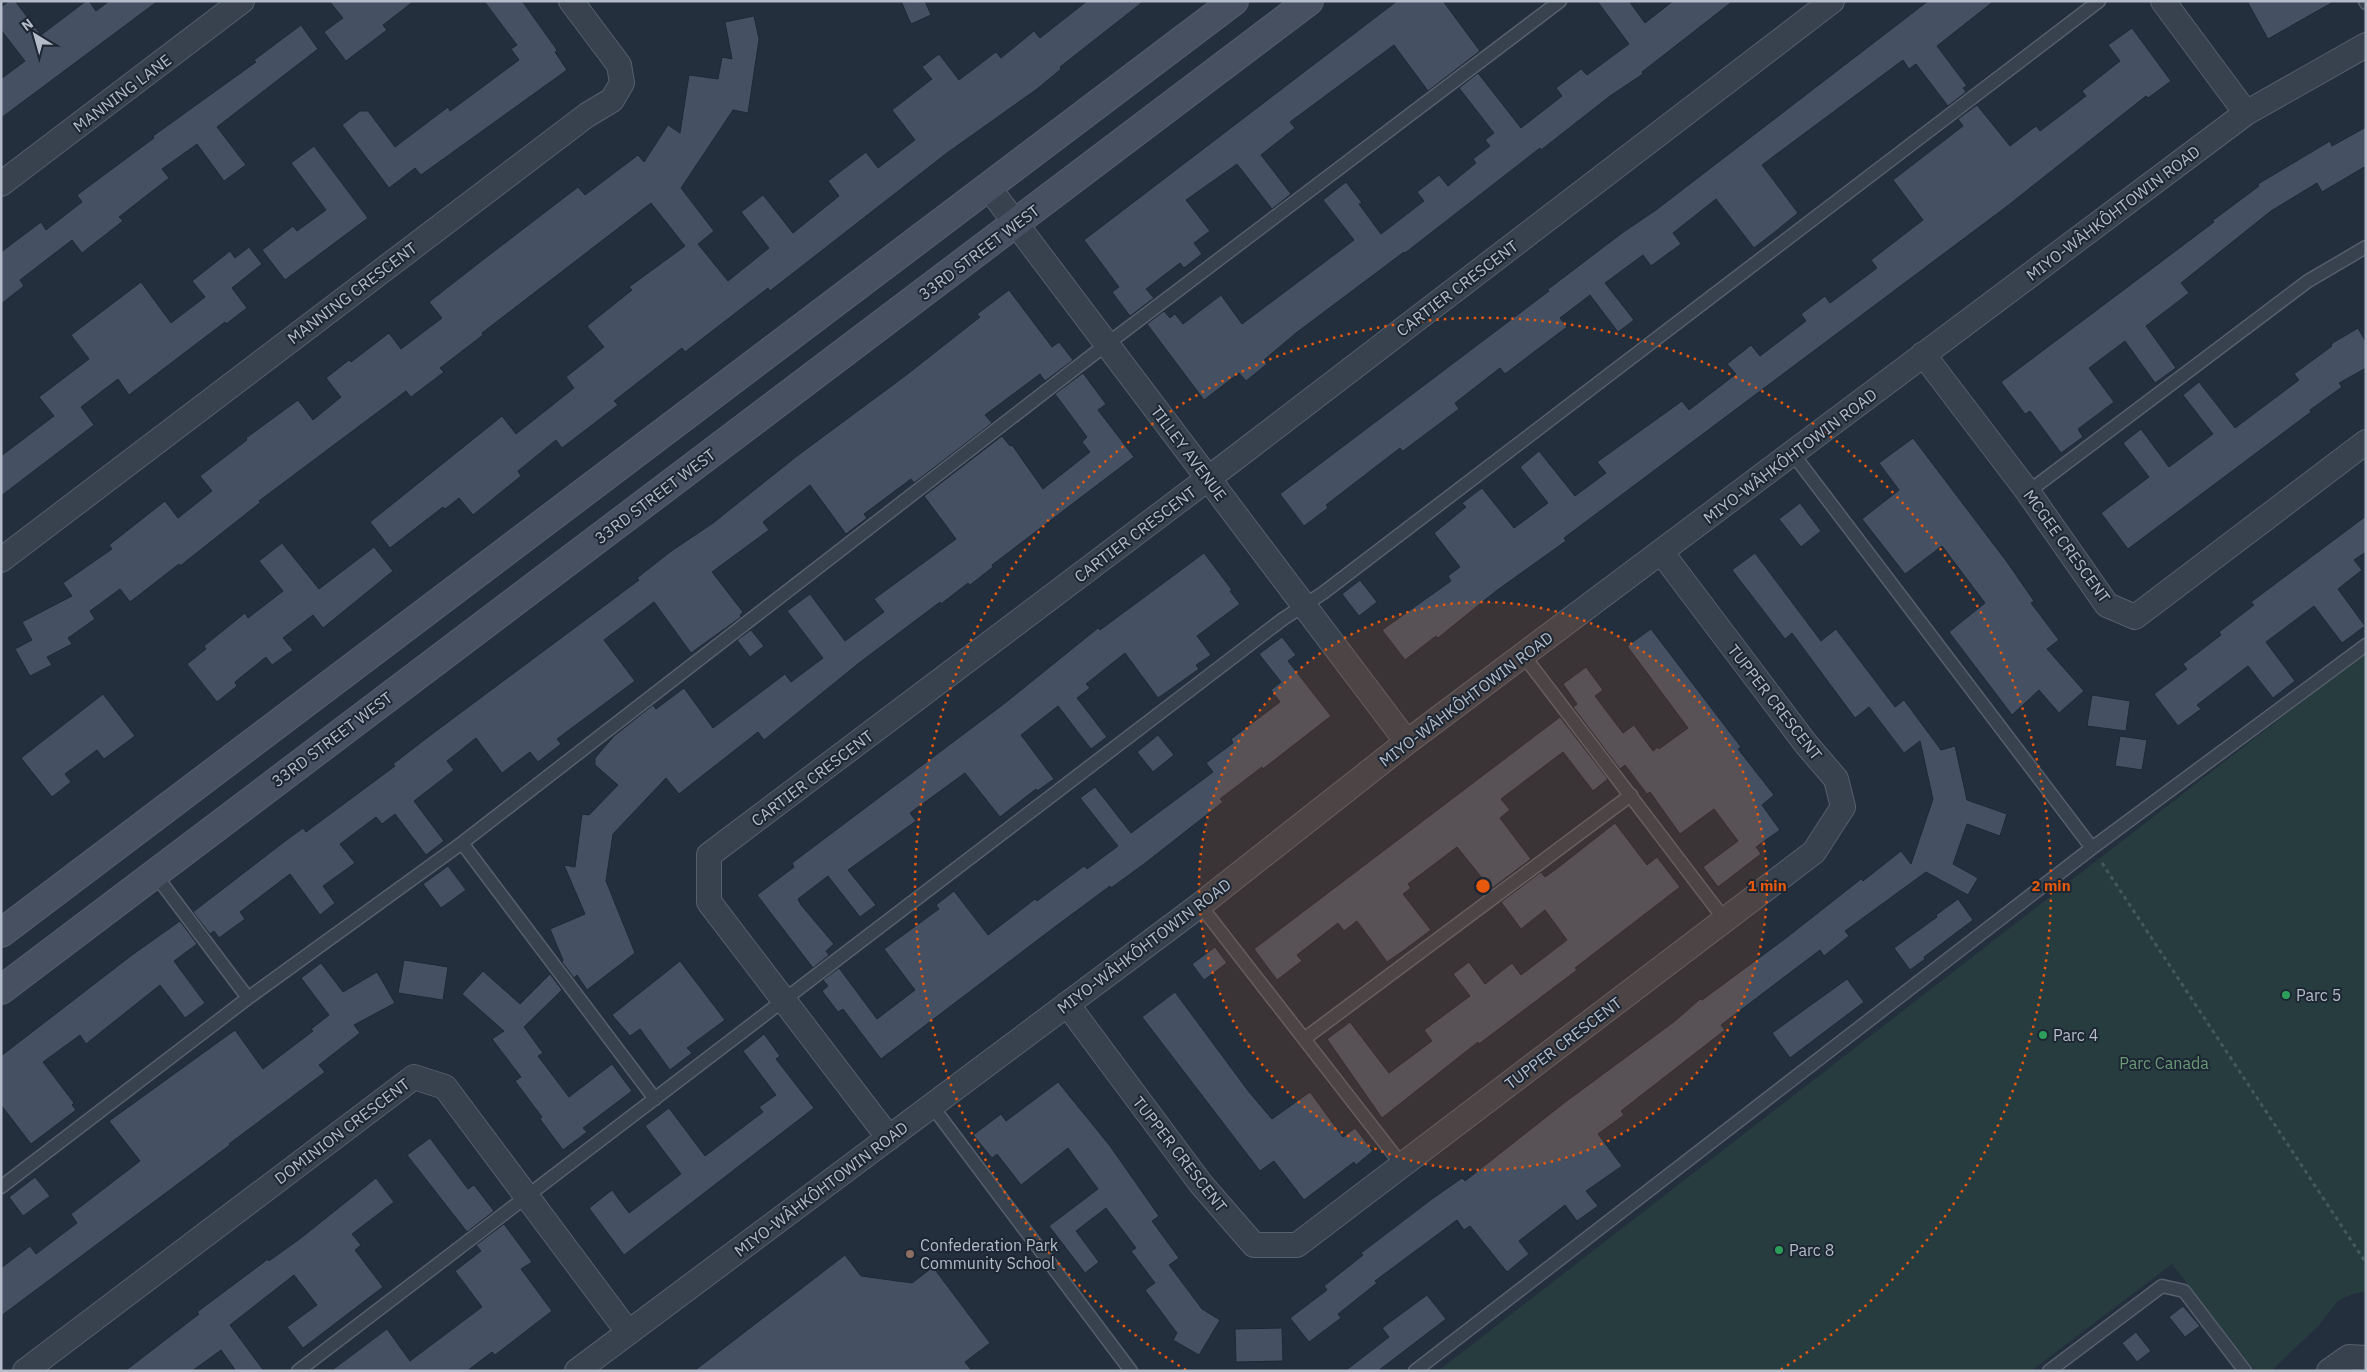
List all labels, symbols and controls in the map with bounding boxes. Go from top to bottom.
north arrow [10,10,60,60]
text: N [18,14,37,35]
street label: MANNING LANE [69,50,175,136]
street label: MIYO-WÂHKÔHTOWIN ROAD [2022,141,2204,285]
street label: 33RD STREET WEST [915,200,1043,304]
street label: CARTIER CRESCENT [1392,236,1522,340]
street label: MANNING CRESCENT [283,238,421,348]
street label: MIYO-WÂHKÔHTOWIN ROAD [1699,384,1881,528]
street label: TILLEY AVENUE [1147,401,1231,505]
street label: 33RD STREET WEST [591,444,719,548]
street label: CARTIER CRESCENT [1070,482,1200,586]
street label: MCGEE CRESCENT [2019,486,2115,606]
street label: MIYO-WÂHKÔHTOWIN ROAD [1375,627,1557,771]
street label: TUPPER CRESCENT [1724,640,1826,764]
street label: 33RD STREET WEST [268,687,396,791]
street label: CARTIER CRESCENT [747,726,877,830]
street label: MIYO-WÂHKÔHTOWIN ROAD [1053,874,1235,1018]
text: 1 min [1747,876,1787,895]
text: 2 min [2031,876,2071,895]
centre of rings [1474,877,1492,895]
place label: Parc 5 [2296,985,2341,1005]
marker: Parc 5 [2280,989,2292,1001]
street label: TUPPER CRESCENT [1501,993,1625,1093]
place label: Parc 4 [2053,1025,2098,1045]
marker: Parc 4 [2037,1029,2049,1041]
park label: Parc Canada [2119,1053,2209,1073]
street label: DOMINION CRESCENT [270,1074,414,1188]
street label: TUPPER CRESCENT [1129,1092,1231,1216]
street label: MIYO-WÂHKÔHTOWIN ROAD [730,1117,912,1261]
place label: Confederation Park Community School [920,1235,1059,1273]
place label: Parc 8 [1789,1240,1834,1260]
marker: Parc 8 [1773,1244,1785,1256]
marker: Confederation Park Community School [904,1248,916,1260]

